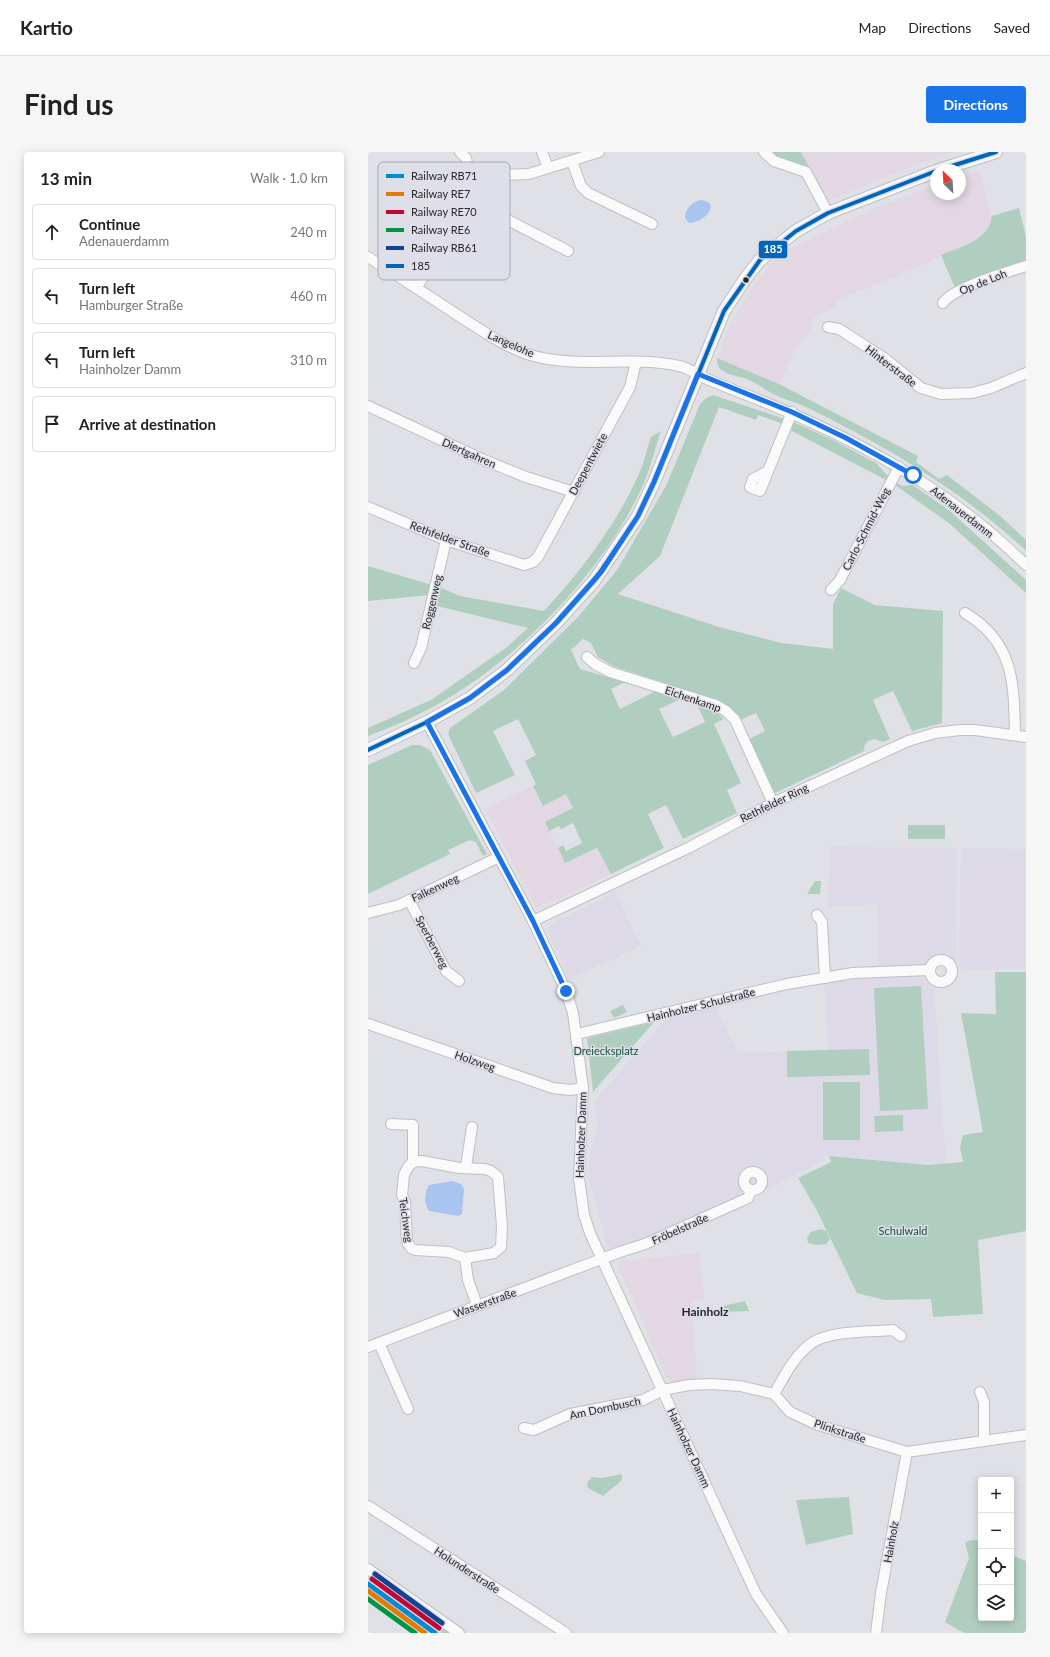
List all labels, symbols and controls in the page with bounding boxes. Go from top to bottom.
text: Kartio [20,16,73,39]
text: Map [859,19,886,36]
text: Directions [908,19,971,36]
text: Saved [993,19,1030,36]
button: Directions [926,86,1026,123]
text: Find us [24,87,114,121]
legend [378,162,510,280]
north arrow [930,164,966,200]
text: 13 min [40,168,92,189]
text: Railway RB71 [411,169,477,182]
text: Walk · 1.0 km [250,170,328,186]
text: Railway RE7 [411,187,470,200]
text: Railway RE70 [411,205,477,218]
text: Continue [79,215,140,233]
icon: ahead [41,221,63,243]
text: Railway RE6 [411,223,470,236]
text: 240 m [290,224,327,240]
text: Adenauerdamm [79,233,169,249]
line badge: 185 [758,240,788,259]
text: Railway RB61 [411,241,477,254]
text: 185 [763,242,783,255]
text: 185 [411,259,430,272]
street label: Op de Loh [957,266,1008,297]
unlabelled marker [741,275,751,285]
text: Turn left [79,279,135,297]
icon: left [41,285,63,307]
text: 460 m [290,288,327,304]
text: Hamburger Straße [79,297,183,313]
street label: Langelohe [486,328,537,360]
street label: Hinterstraße [863,342,920,389]
text: Turn left [79,343,135,361]
icon: left [41,349,63,371]
text: 310 m [290,352,327,368]
text: Hainholzer Damm [79,361,181,377]
icon: arrive [41,413,63,435]
text: Arrive at destination [79,415,216,433]
street label: Deepentwiete [566,430,610,497]
street label: Diertgahren [440,435,498,470]
route start [904,466,922,484]
street label: Adenauerdamm [928,483,996,540]
street label: Carlo-Schmid-Weg [839,485,892,572]
street label: Rethfelder Straße [408,518,492,559]
street label: Roggenweg [419,573,444,631]
street label: Eichenkamp [663,683,723,714]
street label: Rethfelder Ring [738,780,810,825]
street label: Falkenweg [409,871,461,904]
street label: Sperberweg [413,913,452,971]
route end [557,982,575,1000]
street label: Hainholzer Schulstraße [645,985,757,1024]
park label: Dreiecksplatz [574,1044,639,1057]
street label: Holzweg [453,1048,497,1074]
street label: Hainholzer Damm [572,1092,589,1178]
street label: Teichweg [397,1197,416,1243]
street label: Fröbelstraße [649,1210,710,1247]
park label: Schulwald [879,1224,927,1237]
street label: Wasserstraße [452,1285,518,1320]
district label: Hainholz [681,1304,729,1319]
street label: Am Dornbusch [568,1394,642,1421]
street label: Hainholzer Damm [665,1406,714,1490]
street label: Plinkstraße [813,1416,868,1445]
map controls [978,1477,1014,1621]
button: + [978,1477,1014,1513]
button: − [978,1513,1014,1549]
street label: Hainholz [880,1520,901,1564]
street label: Holunderstraße [432,1544,503,1596]
button: locate [978,1549,1014,1585]
button: layers [978,1585,1014,1621]

